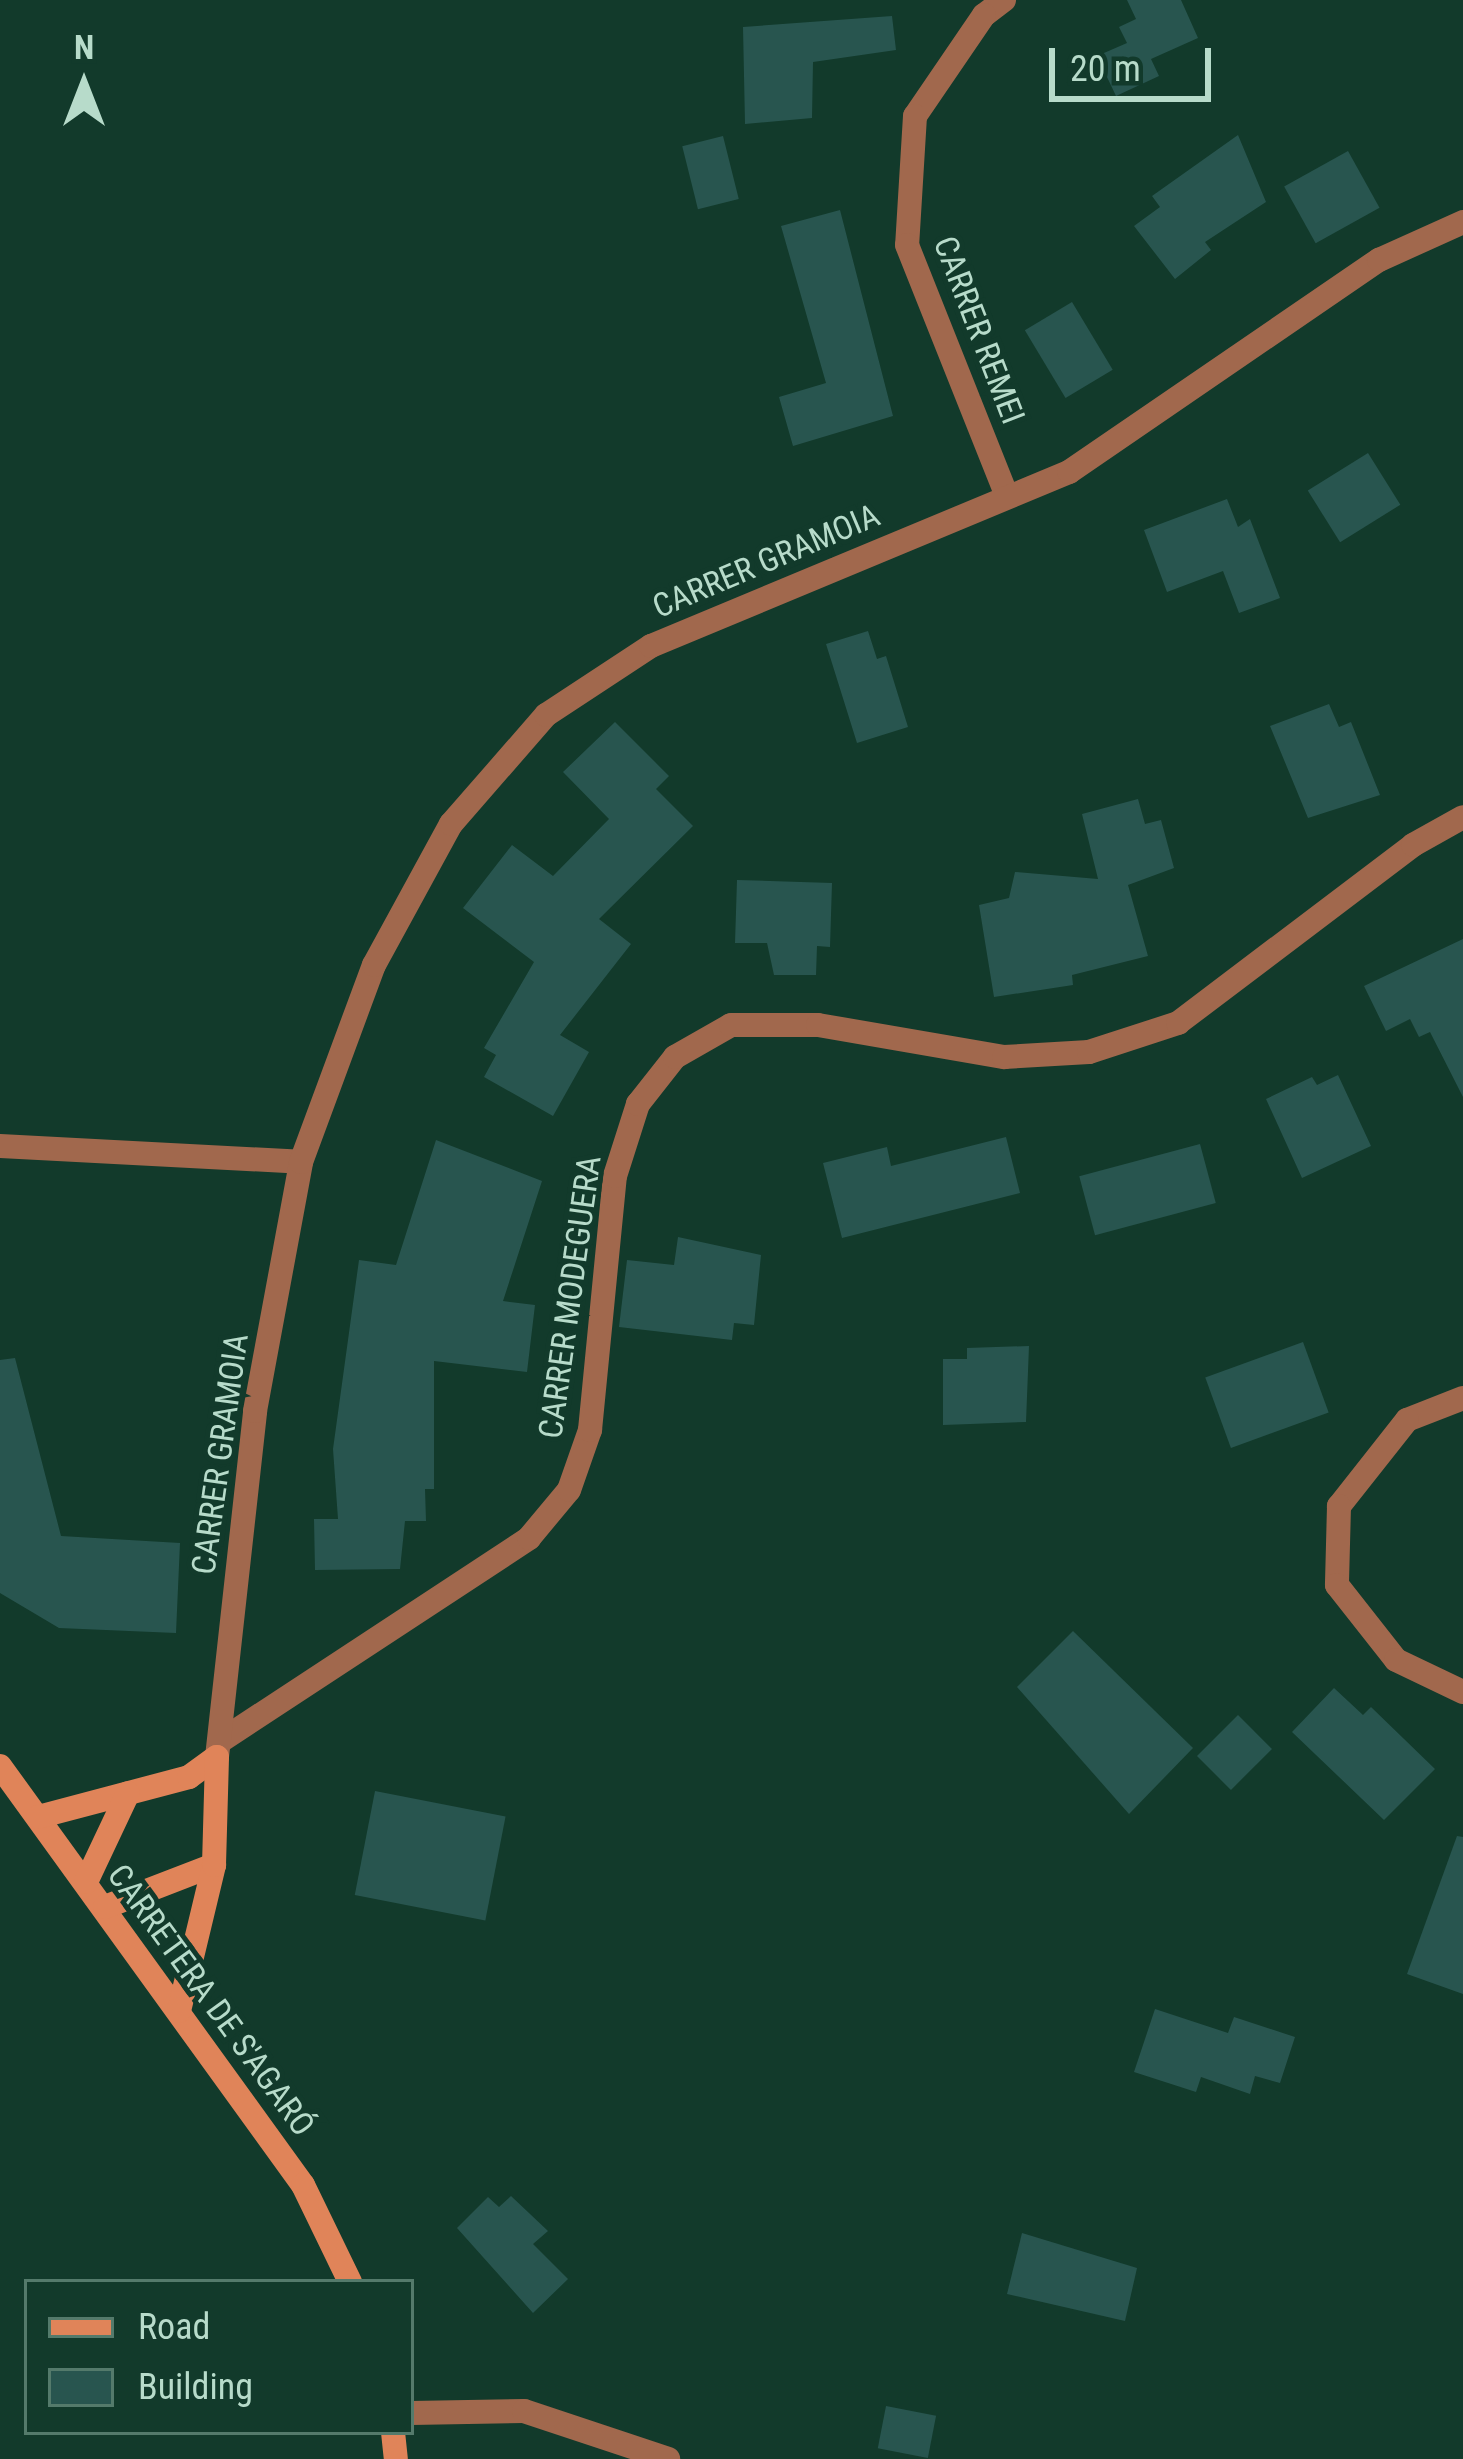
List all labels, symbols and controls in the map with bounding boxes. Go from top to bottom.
north arrow [24,24,144,144]
scale bar [1055,24,1217,98]
text: N [74,28,94,67]
text: 20 m [1070,48,1141,90]
street label: CARRER REMEI [925,231,1033,429]
street label: CARRER GRAMOIA [647,495,885,627]
street label: CARRER MODEGUERA [531,1153,609,1441]
street label: CARRER GRAMOIA [184,1331,256,1577]
street label: CARRETERA DE S'AGARÓ [99,1857,323,2143]
legend [24,2279,414,2435]
text: Road [138,2306,210,2348]
text: Building [138,2366,253,2408]

